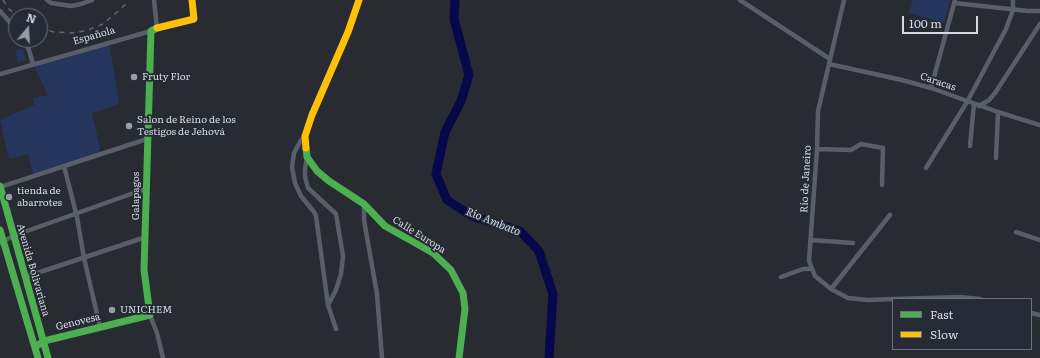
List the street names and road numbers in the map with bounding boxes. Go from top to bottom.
street label: Española [72,24,116,48]
street label: Caracas [919,70,957,94]
street label: Río de Janeiro [798,145,814,213]
street label: Galapagos [130,172,142,220]
street label: Calle Europa [390,214,448,256]
street label: Avenida Bolivariana [14,222,52,318]
street label: Genovesa [54,311,102,333]

